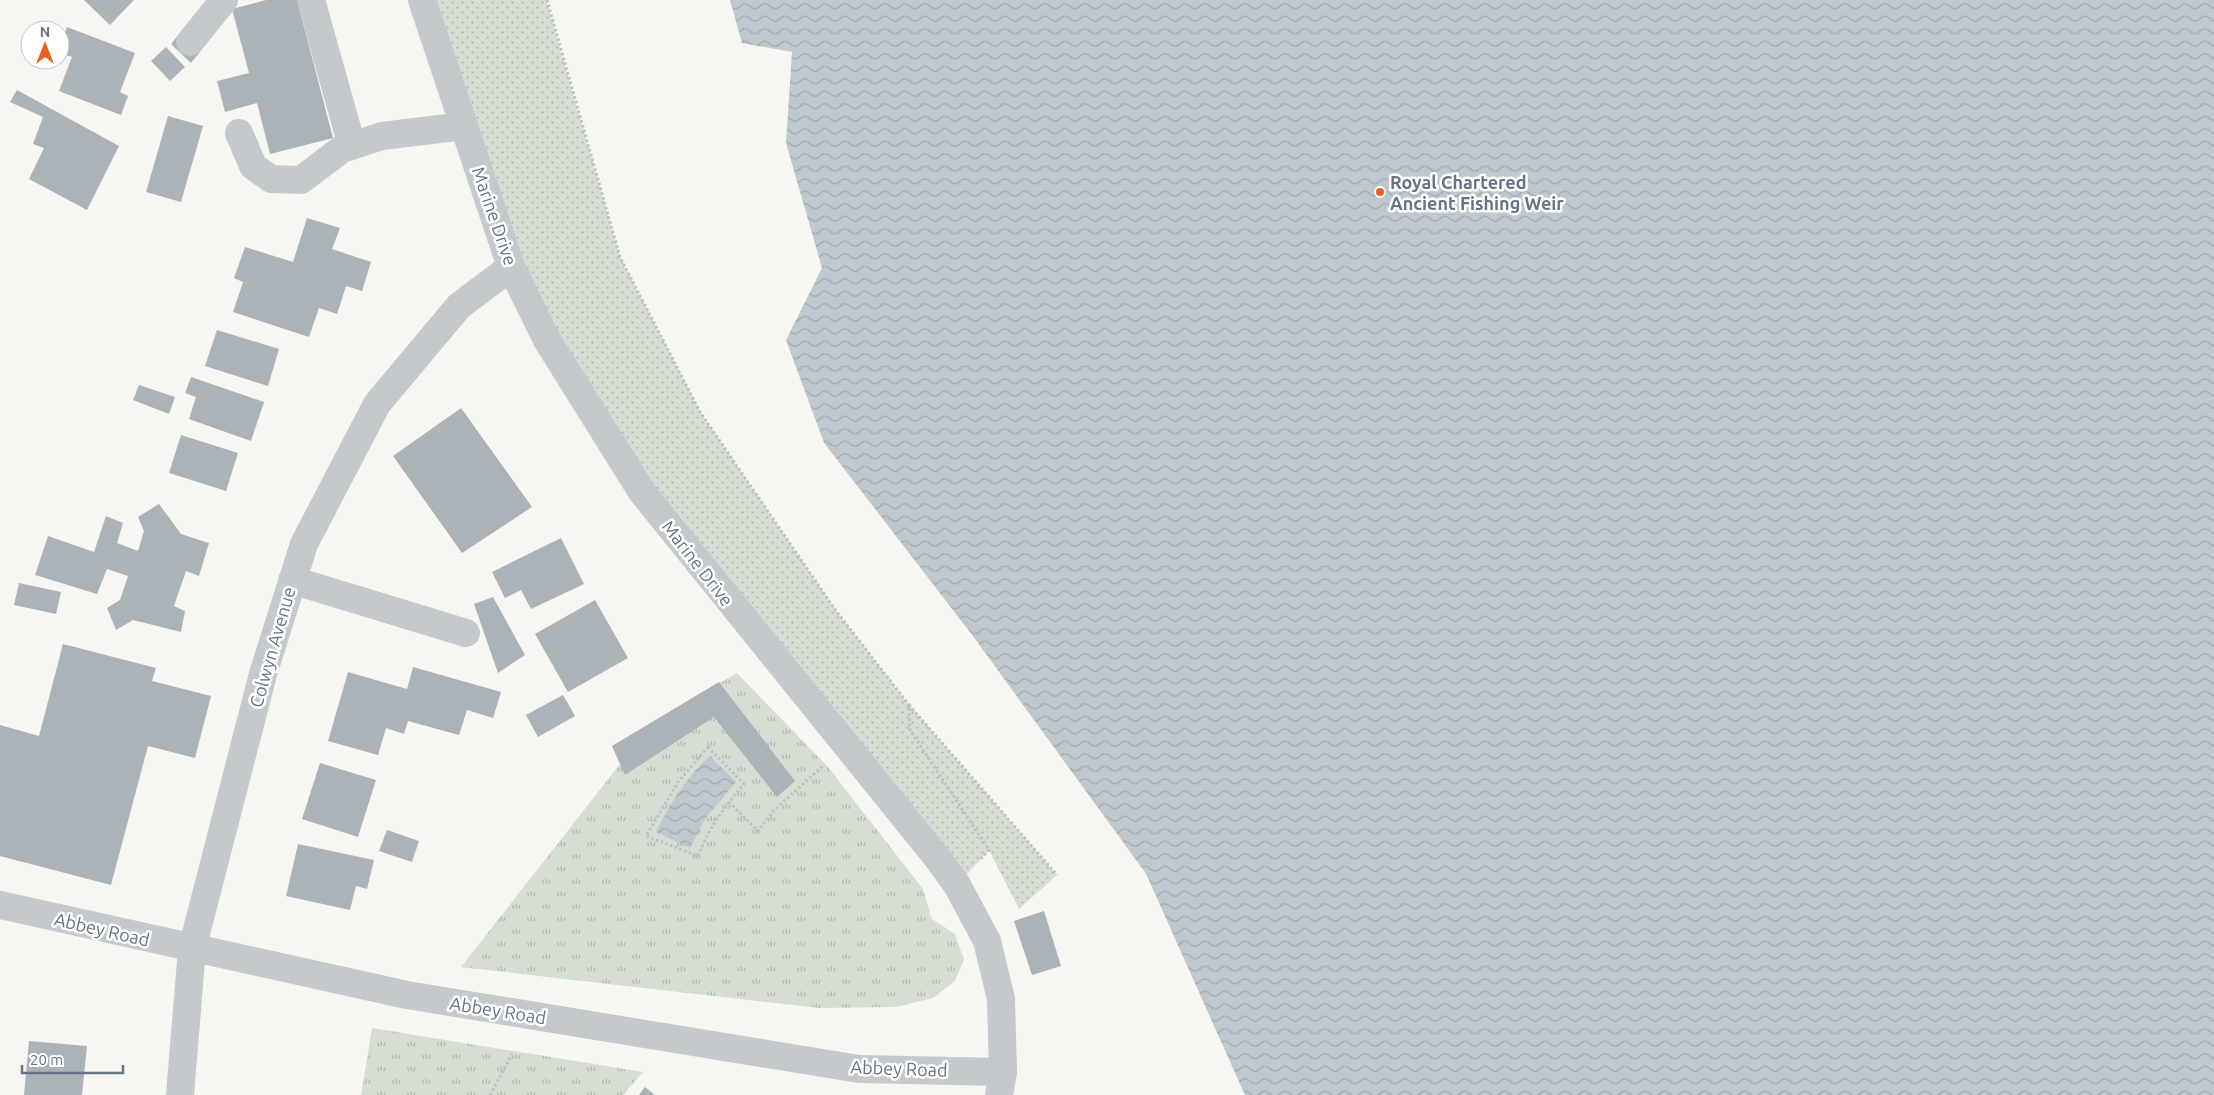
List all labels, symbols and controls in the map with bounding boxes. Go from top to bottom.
north arrow [20,20,70,70]
text: N [40,24,50,40]
street label: Marine Drive [469,164,521,268]
place label: Royal Chartered Ancient Fishing Weir [1390,172,1564,213]
marker: Royal Chartered Ancient Fishing Weir [1374,186,1386,198]
street label: Marine Drive [658,516,738,610]
street label: Colwyn Avenue [245,585,299,709]
street label: Abbey Road [53,908,151,950]
street label: Abbey Road [449,993,547,1027]
scale bar [22,1042,124,1074]
text: 20 m [30,1051,63,1068]
street label: Abbey Road [850,1056,948,1080]

